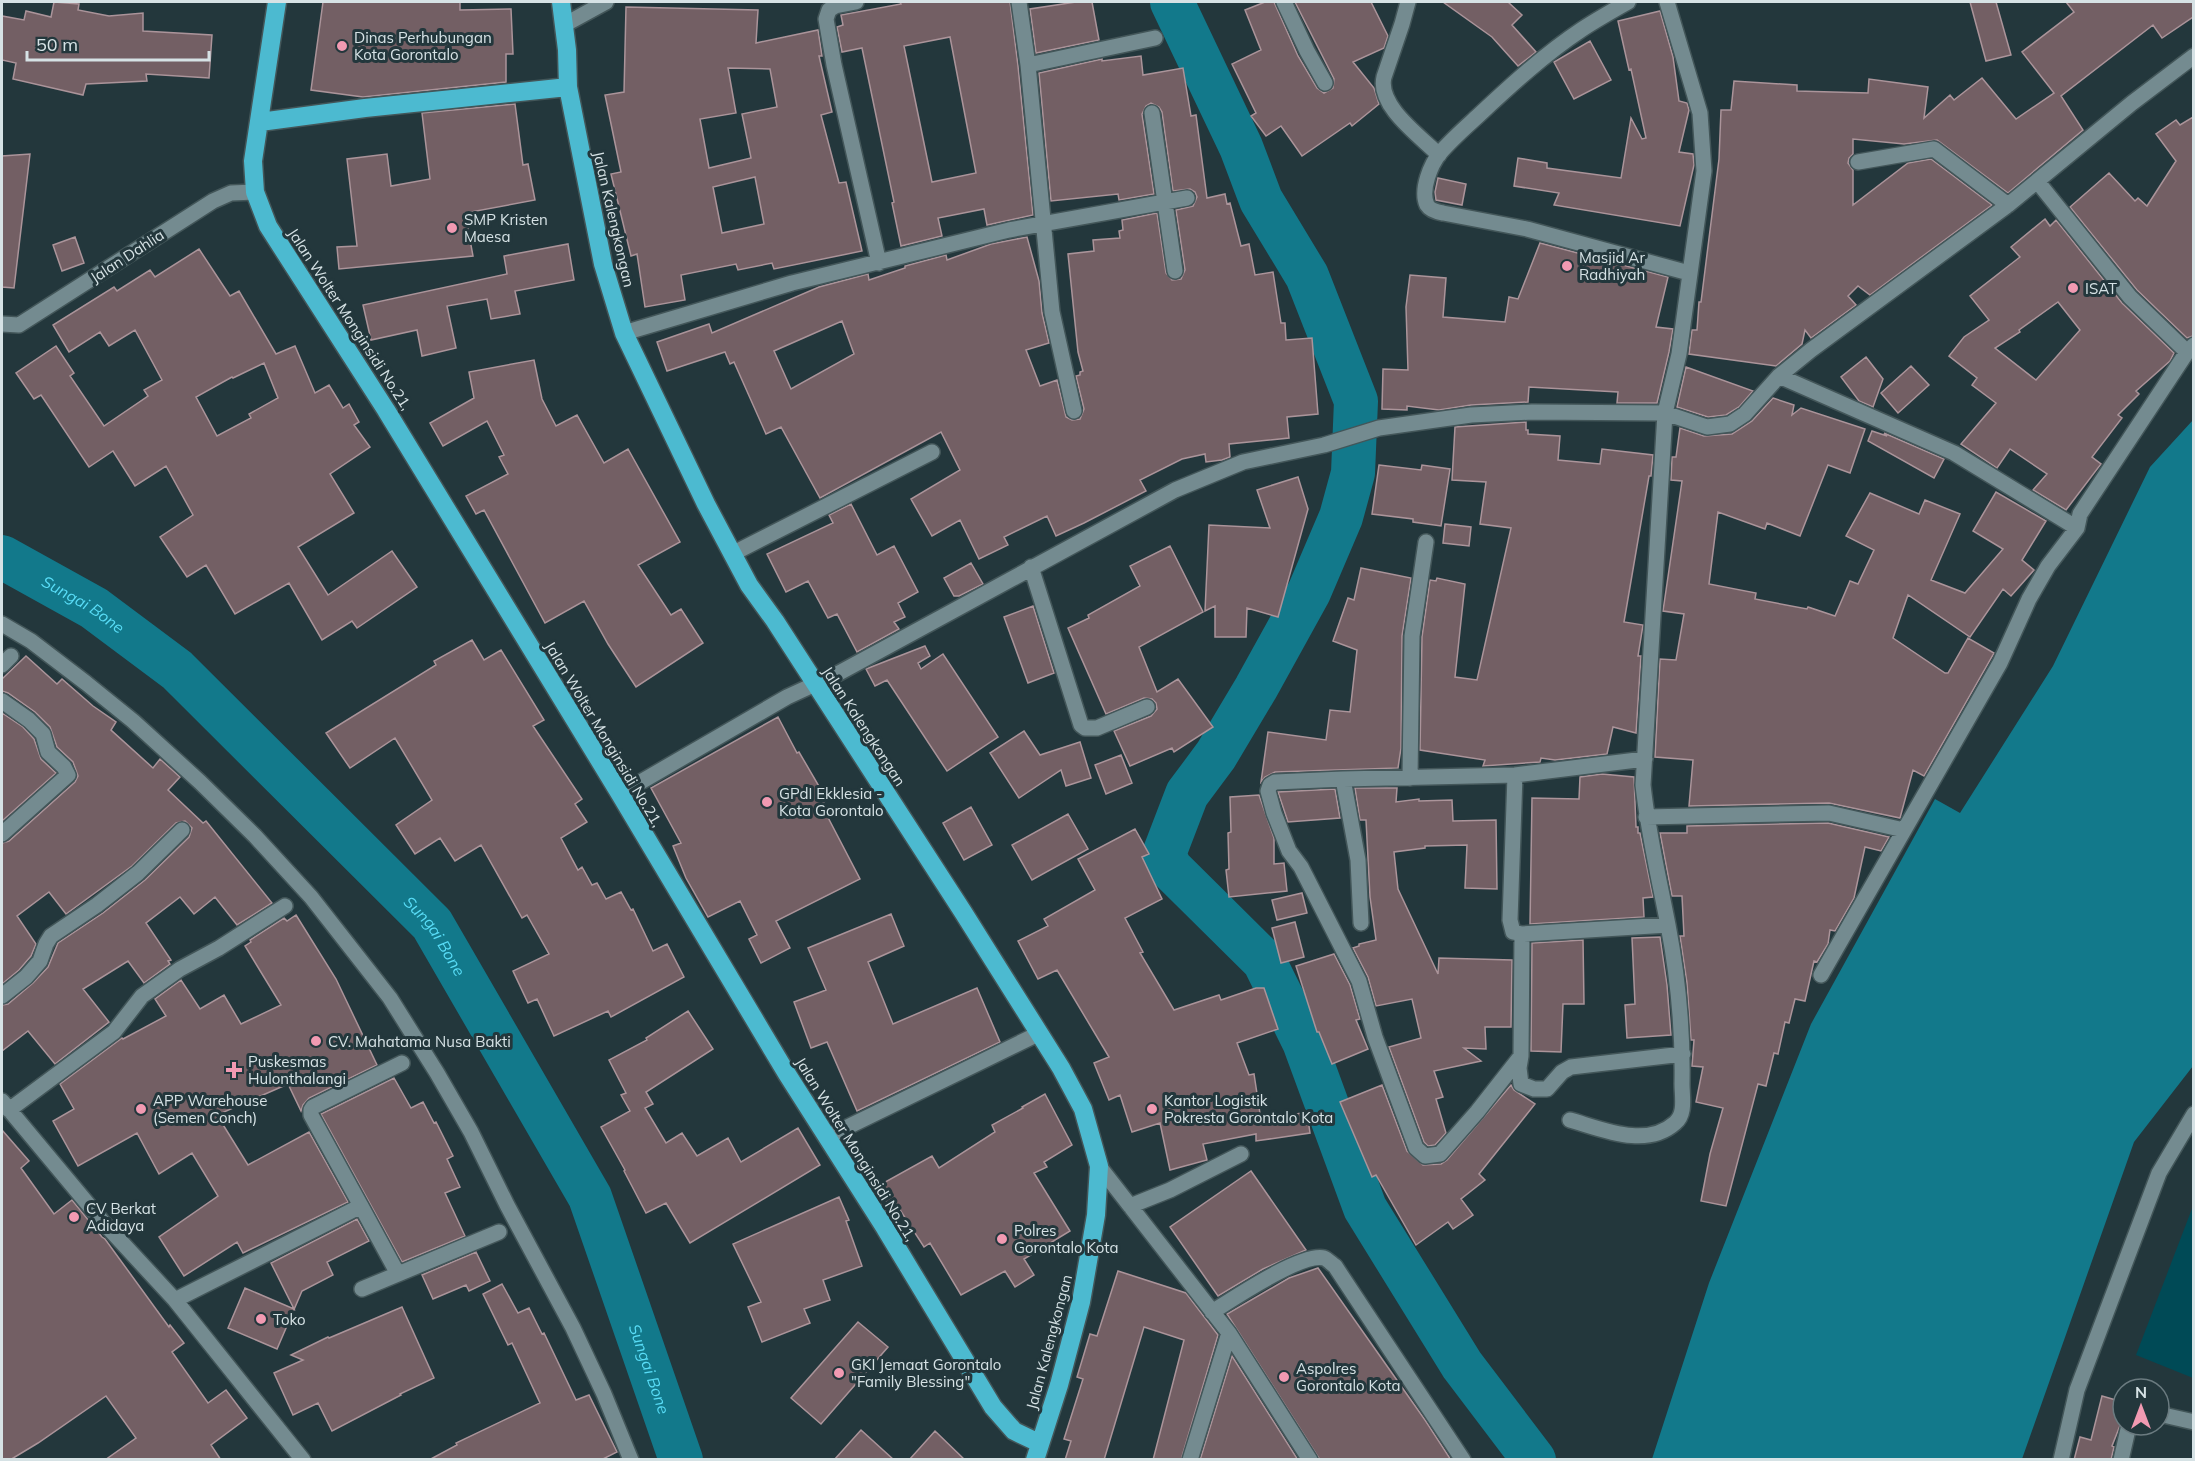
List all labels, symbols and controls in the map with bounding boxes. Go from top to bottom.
scale bar [27,24,208,62]
place label: Dinas Perhubungan Kota Gorontalo [354,28,492,64]
text: 50 m [36,33,78,56]
marker: Dinas Perhubungan Kota Gorontalo [335,39,349,53]
street label: Jalan Kalengkongan [589,149,639,289]
place label: SMP Kristen Maesa [464,210,548,246]
marker: SMP Kristen Maesa [445,221,459,235]
street label: Jalan Wolter Monginsidi No.21, [284,224,416,414]
street label: Jalan Dahlia [86,225,168,287]
place label: Masjid Ar Radhiyah [1579,248,1645,284]
marker: Masjid Ar Radhiyah [1560,259,1574,273]
place label: ISAT [2085,279,2117,298]
marker: ISAT [2066,281,2080,295]
water label: Sungai Bone [38,571,129,638]
street label: Jalan Wolter Monginsidi No.21, [541,638,667,830]
street label: Jalan Kalengkongan [818,663,910,789]
place label: GPdI Ekklesia - Kota Gorontalo [779,784,884,820]
marker: GPdI Ekklesia - Kota Gorontalo [760,795,774,809]
water label: Sungai Bone [400,892,470,980]
place label: CV. Mahatama Nusa Bakti [328,1032,511,1051]
marker: CV. Mahatama Nusa Bakti [309,1034,323,1048]
place label: Puskesmas Hulonthalangi [248,1052,346,1088]
street label: Jalan Wolter Monginsidi No.21, [791,1054,921,1244]
marker: Puskesmas Hulonthalangi [225,1061,243,1079]
place label: APP Warehouse (Semen Conch) [153,1091,267,1127]
place label: Kantor Logistik Pokresta Gorontalo Kota [1164,1091,1333,1127]
marker: APP Warehouse (Semen Conch) [134,1102,148,1116]
marker: Kantor Logistik Pokresta Gorontalo Kota [1145,1102,1159,1116]
place label: CV Berkat Adidaya [86,1199,156,1235]
marker: CV Berkat Adidaya [67,1210,81,1224]
place label: Polres Gorontalo Kota [1014,1221,1119,1257]
marker: Polres Gorontalo Kota [995,1232,1009,1246]
street label: Jalan Kalengkongan [1022,1272,1076,1412]
place label: Toko [273,1310,306,1329]
marker: Toko [254,1312,268,1326]
water label: Sungai Bone [625,1321,674,1417]
place label: GKI Jemaat Gorontalo "Family Blessing" [851,1355,1001,1391]
place label: Aspolres Gorontalo Kota [1296,1359,1401,1395]
marker: GKI Jemaat Gorontalo "Family Blessing" [832,1366,846,1380]
marker: Aspolres Gorontalo Kota [1277,1370,1291,1384]
north arrow [2111,1377,2171,1437]
text: N [2135,1382,2147,1402]

